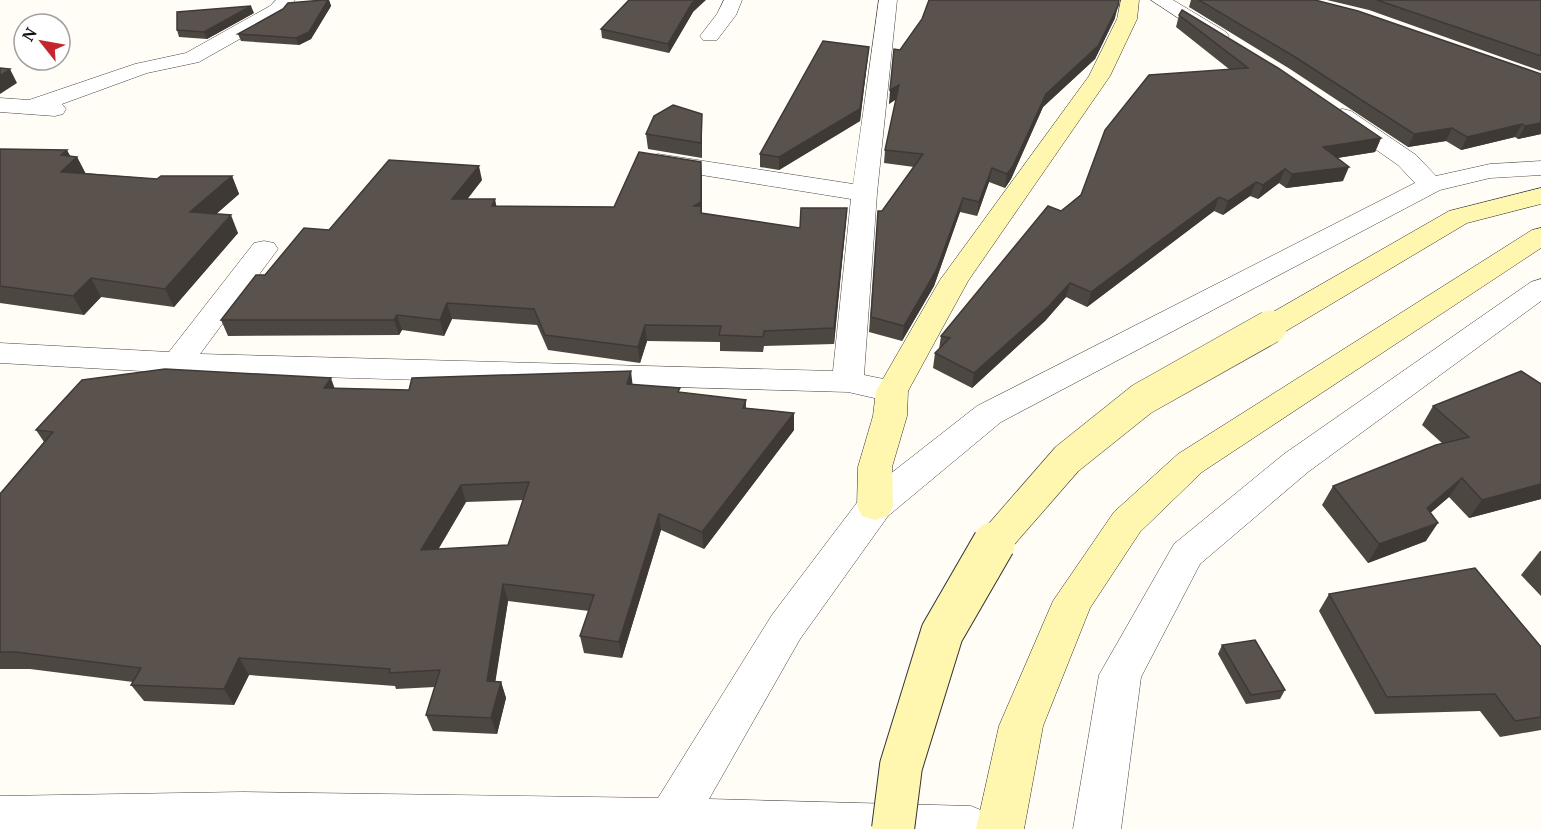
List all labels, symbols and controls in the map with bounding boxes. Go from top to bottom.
north arrow [12,12,72,72]
text: N [17,23,42,45]

